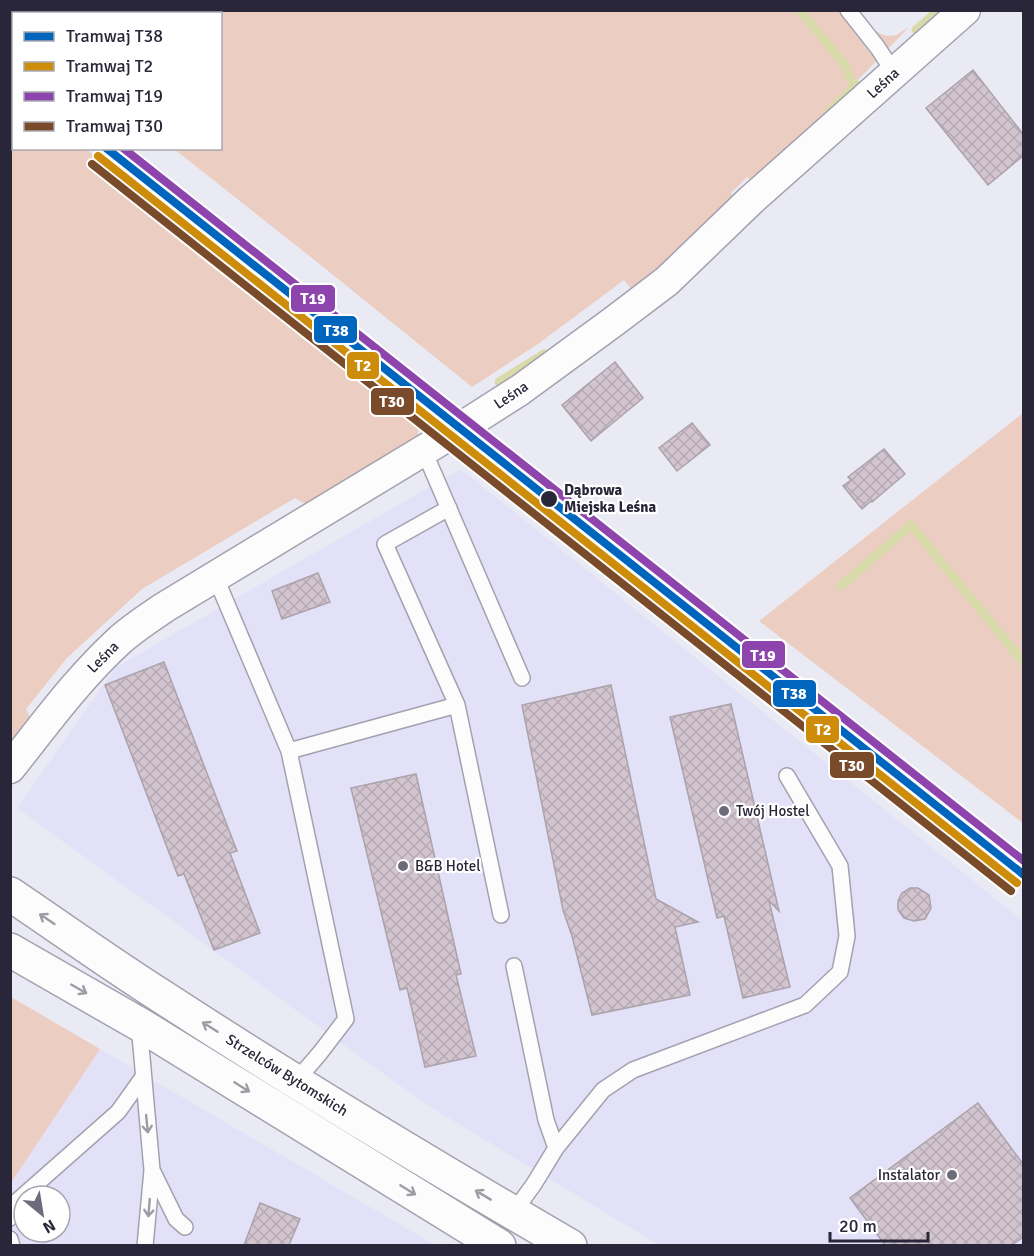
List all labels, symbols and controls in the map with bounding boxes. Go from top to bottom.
legend [12,12,222,150]
text: Tramwaj T38 [66,25,163,47]
text: Tramwaj T2 [66,55,153,77]
street label: Leśna [863,64,903,102]
text: Tramwaj T19 [66,85,163,107]
text: Tramwaj T30 [66,115,163,137]
line badge: T19 [290,284,336,313]
text: T19 [300,289,326,309]
line badge: T38 [313,315,358,344]
text: T38 [323,321,349,341]
line badge: T2 [346,351,380,380]
text: T2 [355,356,371,376]
street label: Leśna [491,377,531,413]
line badge: T30 [370,387,415,416]
text: T30 [379,392,405,412]
place label: Dąbrowa Miejska Leśna [564,481,656,516]
marker: Dąbrowa Miejska Leśna [539,489,559,509]
street label: Leśna [83,637,123,677]
line badge: T19 [741,640,786,669]
text: T19 [750,646,776,666]
line badge: T38 [772,679,817,708]
text: T38 [781,684,807,704]
line badge: T2 [805,715,840,744]
text: T2 [815,720,831,740]
line badge: T30 [829,751,875,779]
text: T30 [839,756,865,776]
place label: Twój Hostel [736,802,810,820]
marker: Twój Hostel [717,804,731,818]
place label: B&B Hotel [415,857,481,875]
marker: B&B Hotel [396,859,410,873]
one-way arrow [40,913,56,925]
one-way arrow [70,984,87,996]
one-way arrow [202,1021,219,1033]
street label: Strzelców Bytomskich [223,1030,351,1120]
one-way arrow [233,1082,250,1094]
one-way arrow [142,1113,153,1133]
place label: Instalator [878,1166,940,1184]
marker: Instalator [945,1168,959,1182]
north arrow [12,1184,72,1244]
one-way arrow [399,1184,416,1196]
one-way arrow [475,1188,492,1200]
one-way arrow [143,1197,154,1217]
scale bar [830,1205,928,1243]
text: N [39,1215,59,1238]
text: 20 m [839,1215,877,1237]

